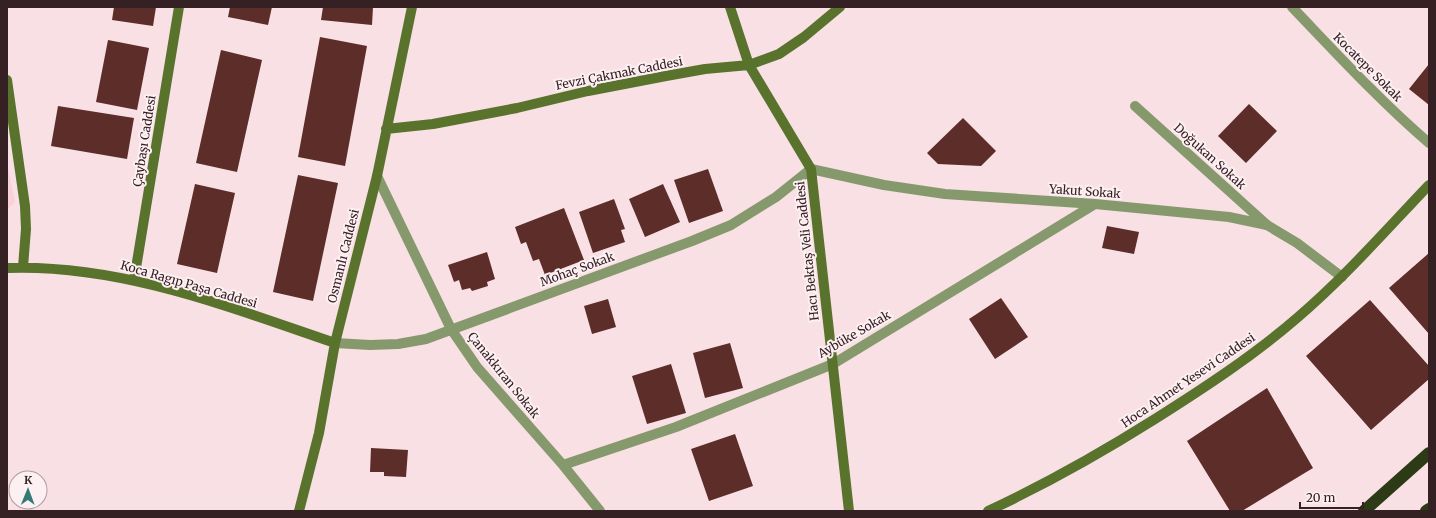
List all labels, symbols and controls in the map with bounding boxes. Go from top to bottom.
street label: Kocatepe Sokak [1330,29,1406,105]
street label: Fevzi Çakmak Caddesi [554,53,684,93]
street label: Çaybaşı Caddesi [129,94,159,188]
street label: Doğukan Sokak [1171,120,1249,193]
street label: Hacı Bektaş Veli Caddesi [792,180,822,321]
street label: Yakut Sokak [1048,181,1122,201]
street label: Osmanlı Caddesi [324,207,362,305]
street label: Mohaç Sokak [538,249,616,289]
street label: Koca Ragıp Paşa Caddesi [119,257,259,311]
street label: Aybüke Sokak [814,307,893,361]
street label: Çanakkıran Sokak [465,329,543,421]
street label: Hoca Ahmet Yesevi Caddesi [1118,329,1258,430]
north arrow [8,470,48,510]
text: K [24,473,33,487]
scale bar [1300,484,1363,510]
text: 20 m [1306,490,1335,505]

